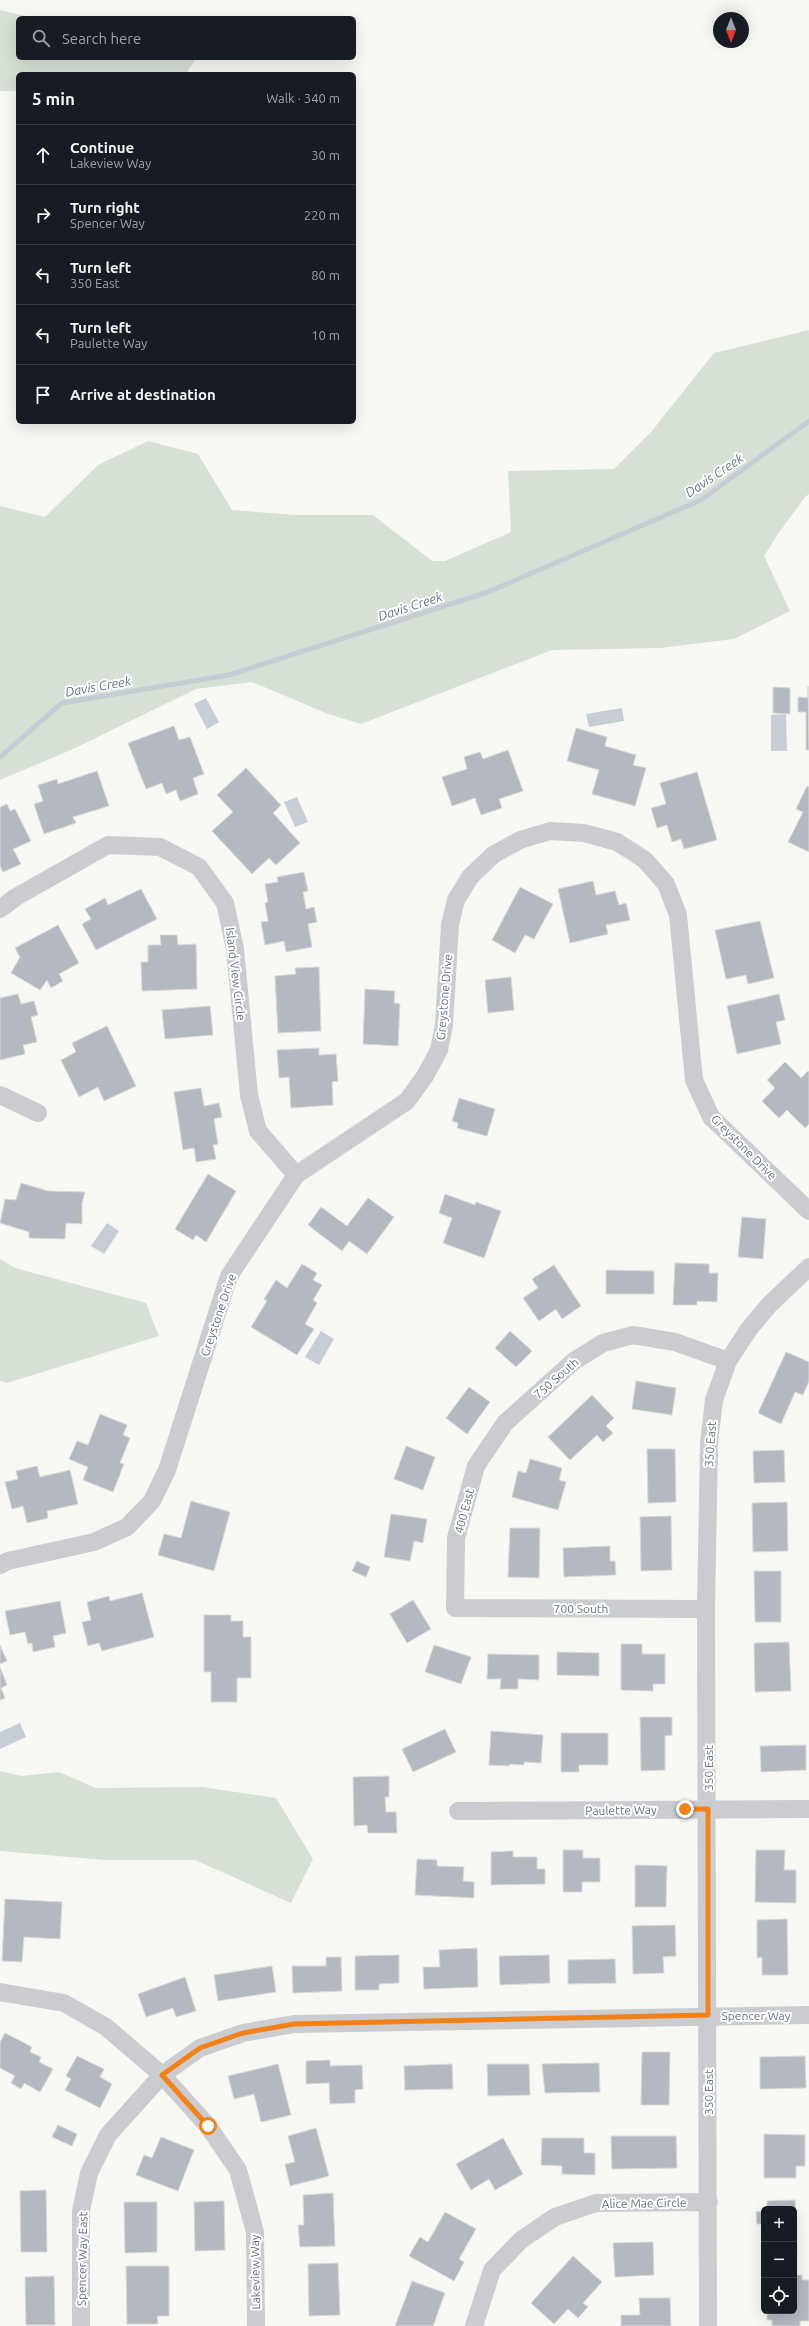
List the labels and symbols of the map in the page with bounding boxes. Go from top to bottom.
north arrow [713,12,749,48]
water label: Davis Creek [682,450,746,500]
water label: Davis Creek [376,589,444,623]
water label: Davis Creek [64,673,132,699]
street label: Island View Circle [224,927,248,1021]
street label: Greystone Drive [434,953,454,1041]
street label: Greystone Drive [709,1112,779,1182]
street label: Greystone Drive [198,1272,238,1358]
street label: 750 South [531,1355,581,1401]
street label: 350 East [702,1420,718,1467]
street label: 400 East [452,1487,476,1535]
street label: 700 South [554,1602,608,1615]
street label: 350 East [702,1745,715,1791]
route end [676,1800,694,1818]
street label: Paulette Way [585,1803,657,1817]
street label: Spencer Way [721,2009,791,2022]
street label: 350 East [702,2069,715,2115]
route start [199,2117,217,2135]
street label: Alice Mae Circle [601,2196,687,2210]
street label: Spencer Way East [75,2211,89,2306]
street label: Lakeview Way [248,2234,262,2310]

